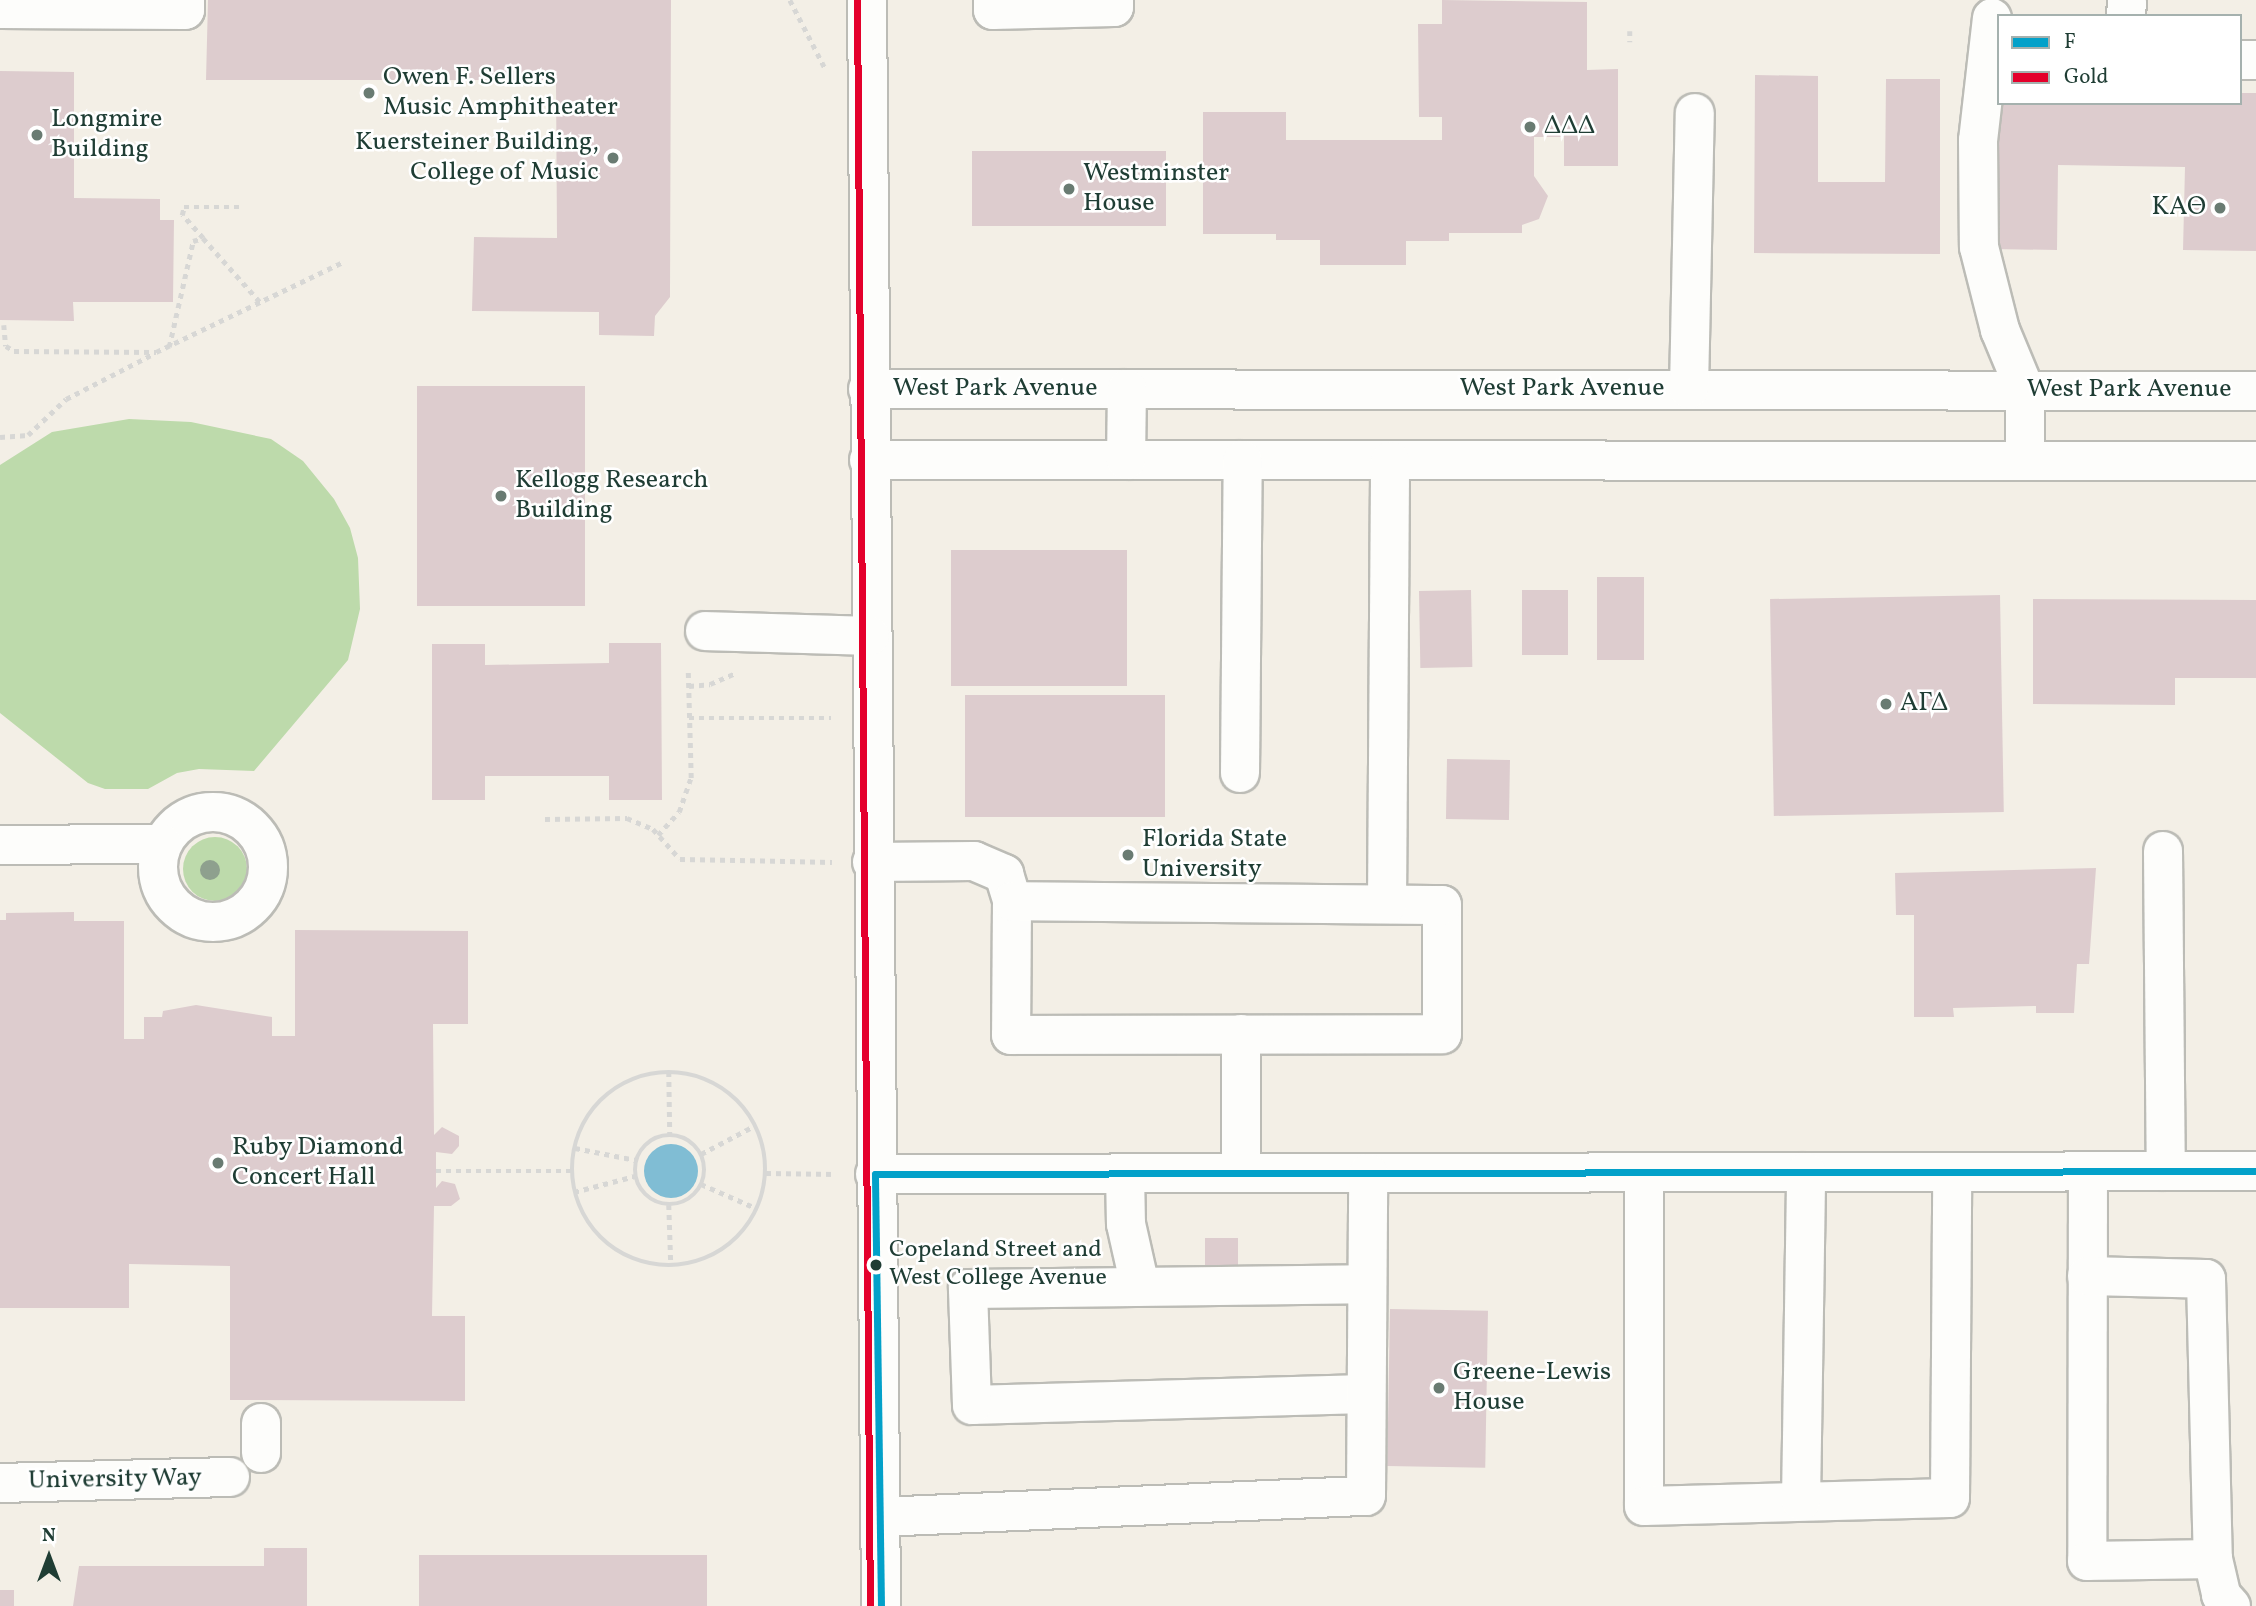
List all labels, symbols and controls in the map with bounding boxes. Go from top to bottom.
legend [1997,14,2242,105]
text: F [2064,28,2076,57]
place label: Owen F. Sellers Music Amphitheater [383,62,618,124]
text: Gold [2064,63,2108,92]
marker: Owen F. Sellers Music Amphitheater [361,85,377,101]
place label: Longmire Building [51,104,162,166]
place label: ΔΔΔ [1544,111,1595,143]
marker: ΔΔΔ [1522,119,1538,135]
marker: Longmire Building [29,127,45,143]
place label: Kuersteiner Building, College of Music [355,127,599,188]
marker: Kuersteiner Building, College of Music [605,150,621,166]
place label: Westminster House [1083,158,1229,220]
marker: Westminster House [1061,181,1077,197]
place label: ΚΑΘ [2152,192,2206,224]
marker: ΚΑΘ [2212,200,2228,216]
street label: West Park Avenue [892,373,1098,405]
street label: West Park Avenue [1459,373,1665,405]
street label: West Park Avenue [2026,374,2232,406]
place label: Kellogg Research Building [515,465,708,526]
marker: Kellogg Research Building [493,488,509,504]
place label: ΑΓΔ [1900,688,1948,720]
marker: ΑΓΔ [1878,696,1894,712]
place label: Florida State University [1142,824,1287,886]
marker: Florida State University [1120,847,1136,863]
place label: Ruby Diamond Concert Hall [232,1132,404,1194]
marker: Ruby Diamond Concert Hall [210,1155,226,1171]
place label: Copeland Street and West College Avenue [889,1237,1107,1293]
marker: Copeland Street and West College Avenue [869,1258,883,1272]
place label: Greene-Lewis House [1453,1357,1611,1418]
marker: Greene-Lewis House [1431,1380,1447,1396]
street label: University Way [27,1463,203,1497]
north arrow [14,1522,84,1592]
text: N [42,1523,56,1549]

